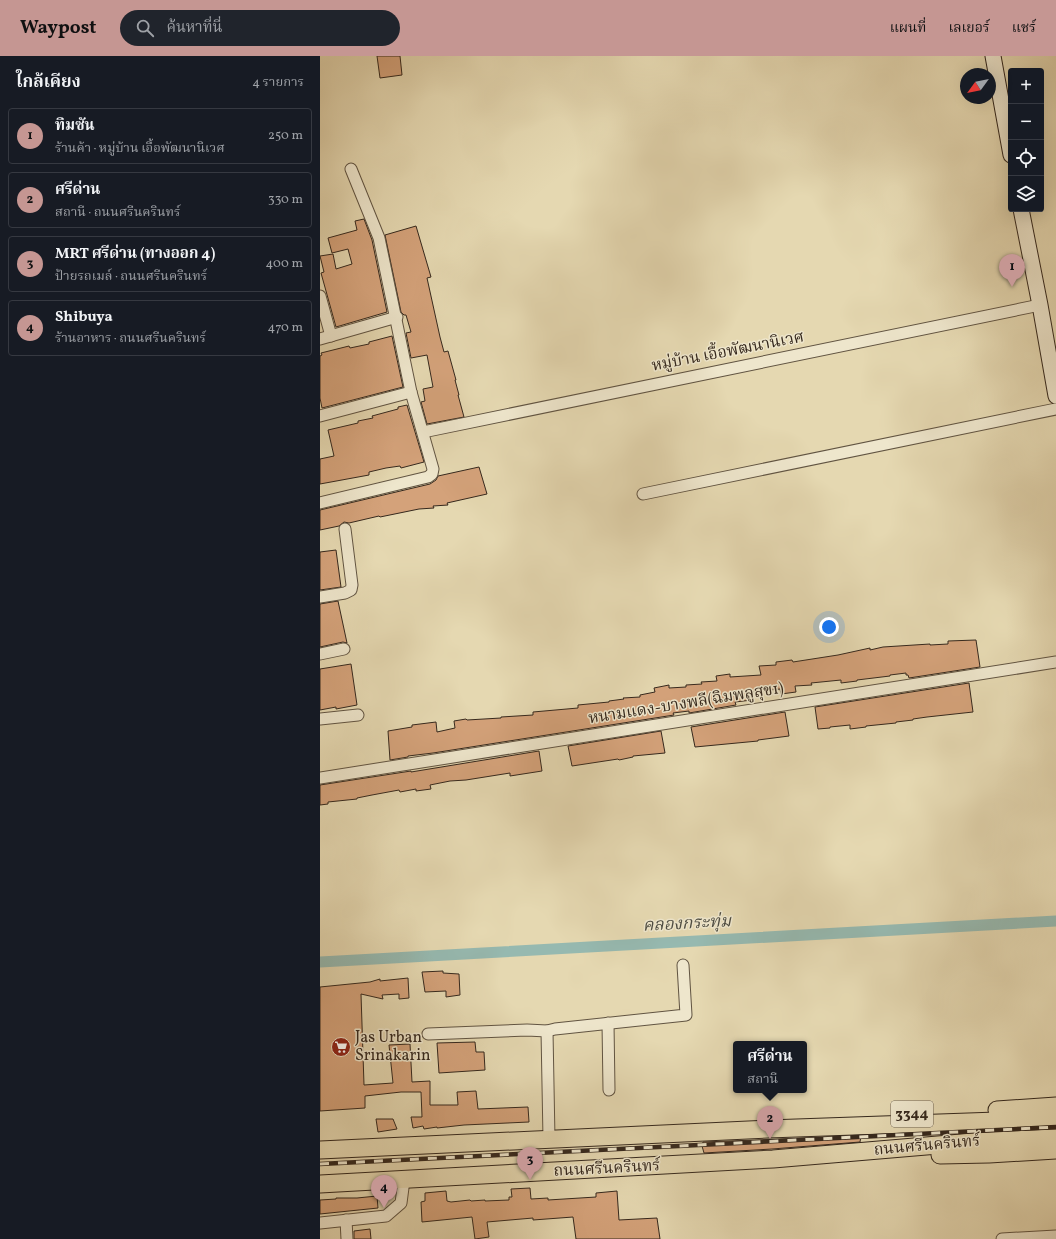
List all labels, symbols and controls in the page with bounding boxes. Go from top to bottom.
search box [120,10,400,46]
text: Waypost [20,15,96,41]
icon: search [134,17,156,39]
text: ค้นหาที่นี่ [166,18,222,39]
text: แผนที่ [890,19,926,38]
text: เลเยอร์ [948,19,990,38]
text: แชร์ [1012,19,1036,38]
north arrow [960,68,996,104]
map controls [1008,68,1044,212]
button: + [1008,68,1044,104]
text: ใกล้เคียง [16,71,81,94]
text: 4 รายการ [252,74,304,92]
button: − [1008,104,1044,140]
text: ทิมซัน [55,116,95,137]
text: 1 [27,127,33,145]
text: 250 m [268,127,303,145]
text: ร้านค้า · หมู่บ้าน เอื้อพัฒนานิเวศ [55,140,225,158]
button: locate [1008,140,1044,176]
button: layers [1008,176,1044,212]
text: ศรีด่าน [55,180,100,201]
text: 2 [27,191,33,209]
text: 330 m [268,191,303,209]
text: สถานี · ถนนศรีนครินทร์ [55,204,180,222]
text: MRT ศรีด่าน (ทางออก 4) [55,244,215,265]
pin: 1 [999,254,1025,287]
text: 3 [27,255,33,273]
text: 400 m [266,255,303,273]
text: ป้ายรถเมล์ · ถนนศรีนครินทร์ [55,268,207,286]
text: Shibuya [55,307,113,328]
text: 4 [26,319,34,337]
text: 470 m [268,319,303,337]
street label: หมู่บ้าน เอื้อพัฒนานิเวศ [650,324,806,378]
text: ร้านอาหาร · ถนนศรีนครินทร์ [55,330,206,348]
your location [819,617,839,637]
street label: หนามแดง-บางพลี(ฉิมพลูสุข1) [587,678,785,730]
water label: คลองกระทุ่ม [642,910,733,938]
place label: Jas Urban Srinakarin [355,1027,431,1067]
supermarket icon: Jas Urban Srinakarin [330,1036,352,1058]
popup [733,1041,807,1093]
text: ศรีด่าน [747,1047,793,1068]
text: สถานี [747,1071,778,1089]
road number: 3344 [891,1101,933,1127]
pin: 2 [757,1106,783,1139]
street label: ถนนศรีนครินทร์ [873,1130,982,1162]
pin: 3 [517,1147,543,1180]
street label: ถนนศรีนครินทร์ [553,1155,662,1183]
pin: 4 [371,1175,397,1208]

